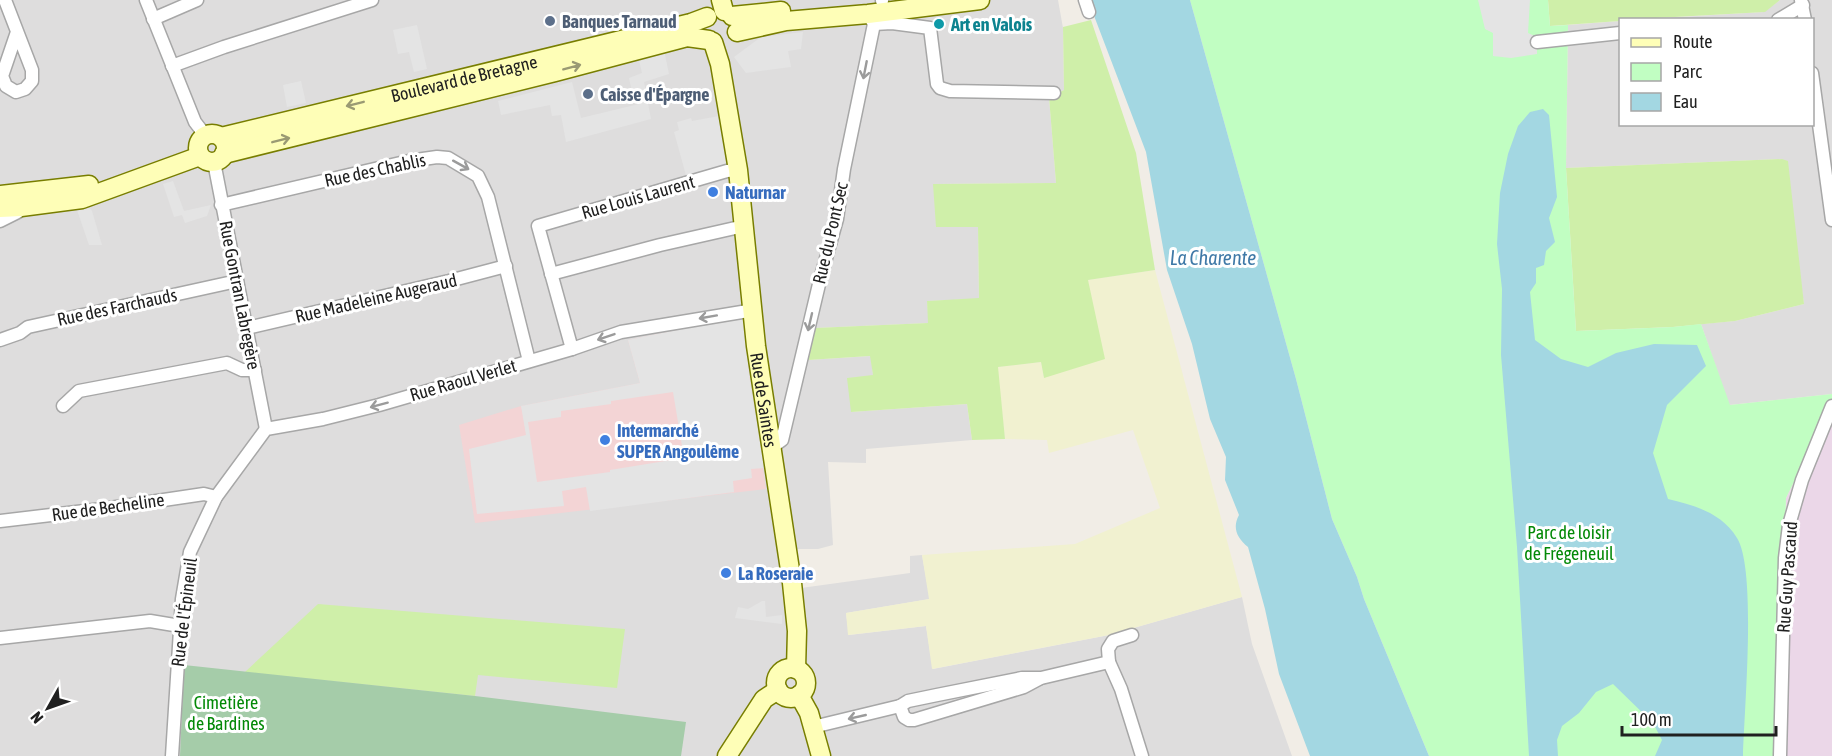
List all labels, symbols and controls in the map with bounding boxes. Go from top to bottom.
place label: Banques Tarnaud [562,11,677,32]
marker: Banques Tarnaud [543,14,557,28]
place label: Art en Valois [950,14,1033,35]
marker: Art en Valois [932,17,946,31]
legend [1619,18,1814,126]
text: Route [1673,31,1712,52]
street label: Boulevard de Bretagne [389,50,539,106]
one-way arrow [562,61,581,72]
one-way arrow [858,61,870,80]
text: Parc [1673,61,1702,82]
place label: Caisse d'Épargne [600,84,709,105]
marker: Caisse d'Épargne [581,87,595,101]
text: Eau [1673,91,1698,112]
one-way arrow [346,99,365,111]
one-way arrow [271,134,290,146]
street label: Rue des Chablis [323,149,427,191]
one-way arrow [452,160,470,171]
street label: Rue Louis Laurent [579,171,697,223]
street label: Rue du Pont Sec [808,180,852,286]
place label: Naturnar [725,182,786,203]
marker: Naturnar [706,185,720,199]
street label: Rue Gontran Labregère [215,219,265,371]
water label: La Charente [1170,246,1256,269]
street label: Rue Madeleine Augeraud [293,269,459,327]
street label: Rue des Farchauds [55,284,179,330]
one-way arrow [699,312,719,323]
one-way arrow [804,312,815,331]
one-way arrow [597,332,616,343]
street label: Rue de Saintes [747,351,782,449]
street label: Rue Raoul Verlet [407,355,519,405]
one-way arrow [370,399,389,411]
place label: Intermarché SUPER Angoulême [617,420,739,462]
marker: Intermarché SUPER Angoulême [598,433,612,447]
street label: Rue de Becheline [50,489,166,525]
street label: Rue Guy Pascaud [1773,520,1801,634]
park label: Parc de loisir de Frégeneuil [1524,522,1614,564]
street label: Rue de l'Épineuil [167,556,201,668]
place label: La Roseraie [738,563,813,584]
marker: La Roseraie [719,566,733,580]
north arrow [18,678,78,738]
park label: Cimetière de Bardines [187,692,265,734]
scale bar [1622,699,1776,737]
text: N [27,708,46,727]
text: 100 m [1631,709,1672,730]
one-way arrow [847,711,866,723]

